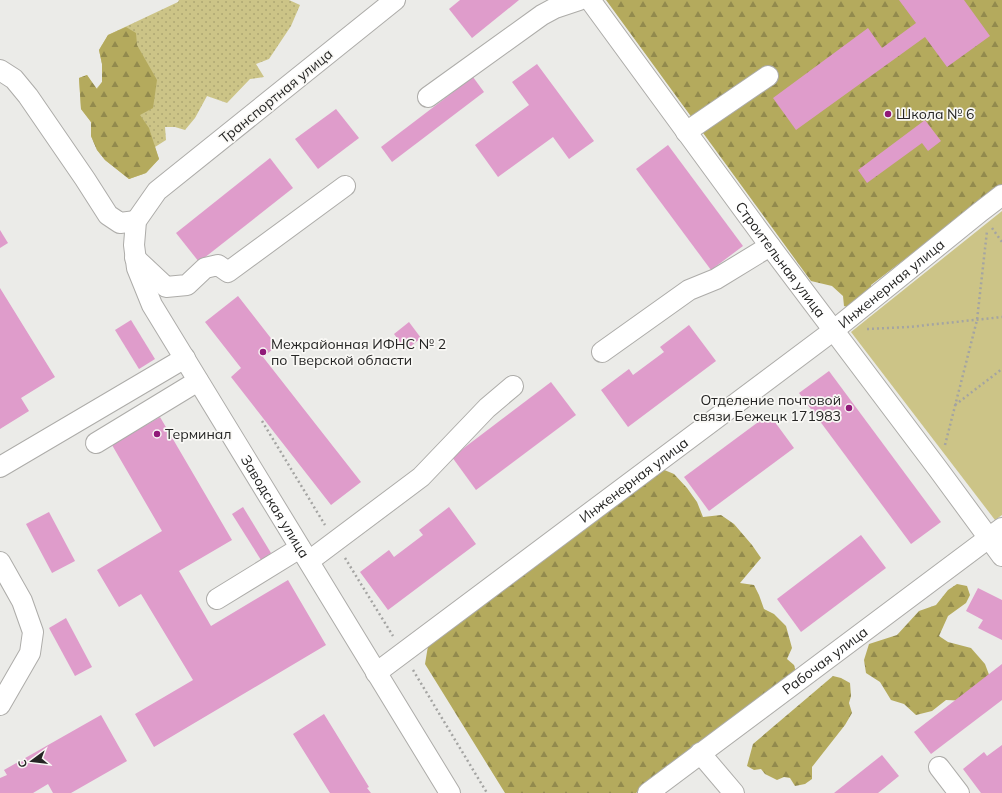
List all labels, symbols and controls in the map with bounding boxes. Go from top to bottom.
street label: Транспортная улица [216,45,336,147]
place label: Школа № 6 [896,105,974,123]
marker: Школа № 6 [883,109,893,119]
street label: Строительная улица [732,198,830,321]
street label: Инженерная улица [835,235,948,332]
place label: Межрайонная ИФНС № 2 по Тверской области [271,335,446,369]
marker: Межрайонная ИФНС № 2 по Тверской области [258,347,268,357]
place label: Отделение почтовой связи Бежецк 171983 [693,391,841,425]
marker: Отделение почтовой связи Бежецк 171983 [844,403,854,413]
place label: Терминал [165,425,232,443]
marker: Терминал [152,429,162,439]
street label: Инженерная улица [576,433,692,527]
street label: Заводская улица [237,452,313,561]
street label: Рабочая улица [779,623,871,698]
north arrow [12,741,52,781]
text: С [14,758,30,769]

